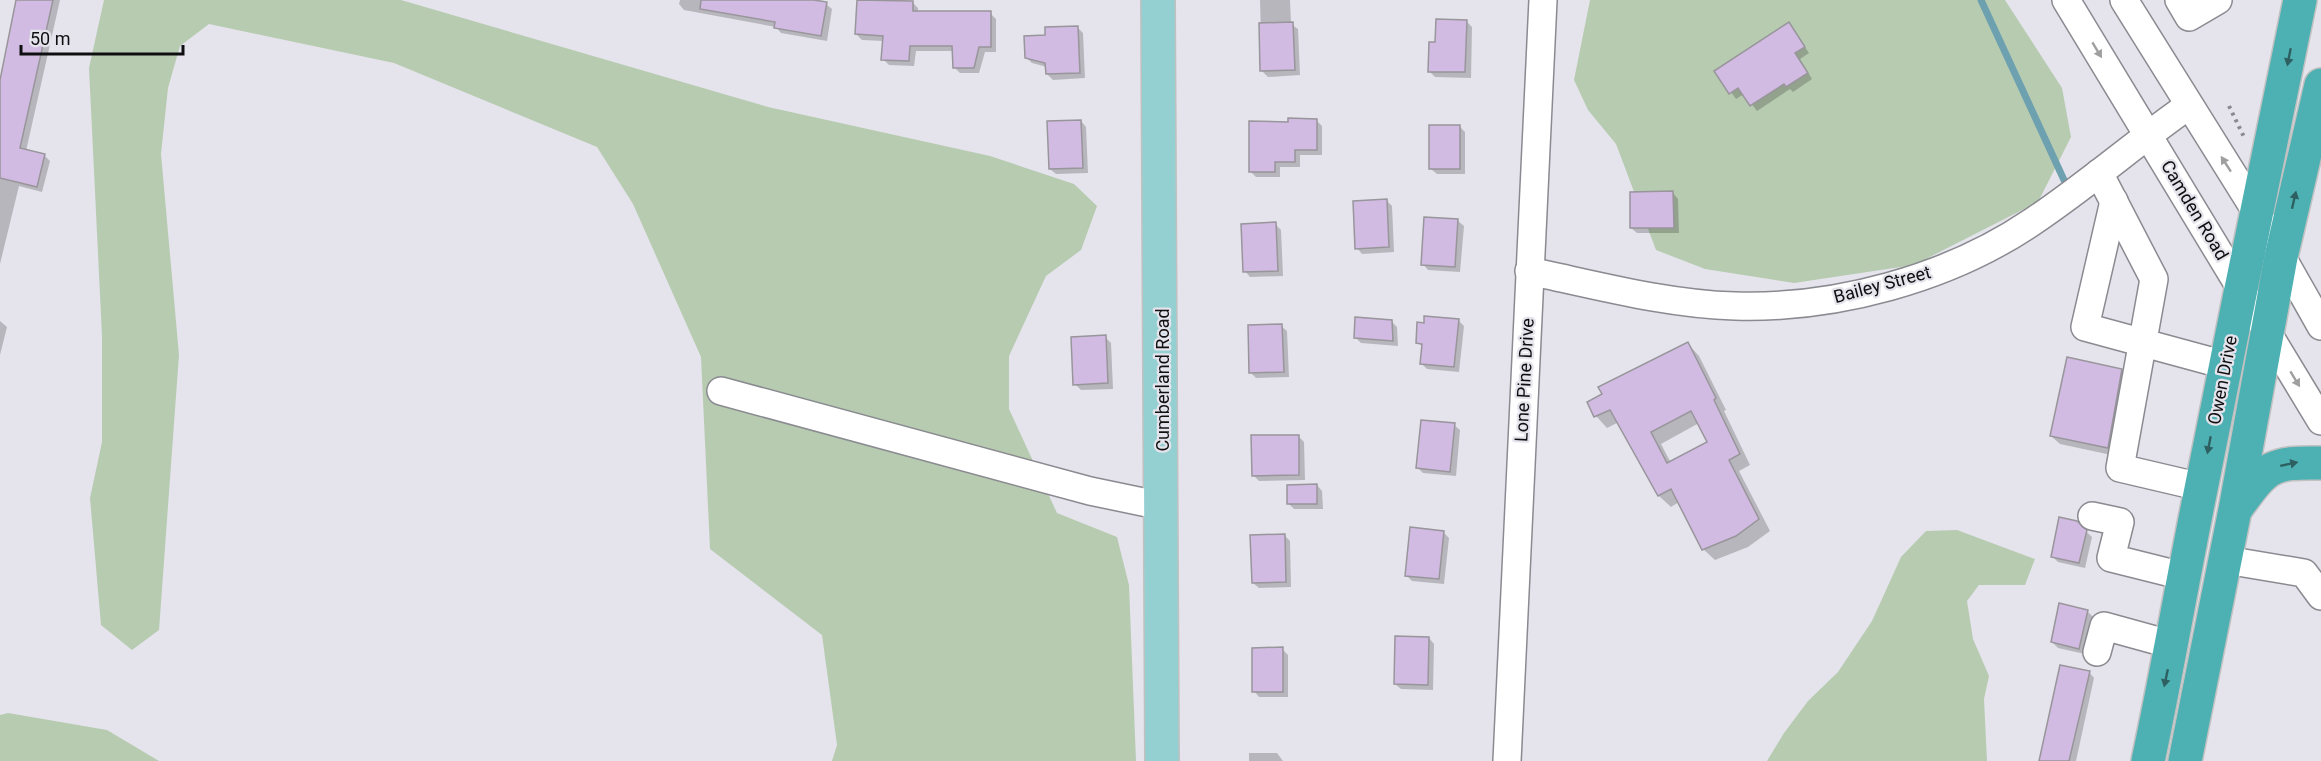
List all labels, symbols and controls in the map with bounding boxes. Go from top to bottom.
scale bar [21,18,183,56]
text: 50 m [30,28,70,49]
one-way arrow [2091,42,2102,58]
one-way arrow [2284,48,2293,67]
street label: Camden Road [2157,156,2233,264]
one-way arrow [2220,156,2231,172]
one-way arrow [2290,190,2300,209]
street label: Bailey Street [1831,261,1933,307]
street label: Cumberland Road [1152,308,1173,452]
street label: Lone Pine Drive [1510,318,1538,442]
street label: Owen Drive [2203,334,2241,426]
one-way arrow [2290,371,2301,387]
one-way arrow [2204,436,2213,455]
one-way arrow [2280,459,2299,468]
one-way arrow [2161,669,2170,688]

